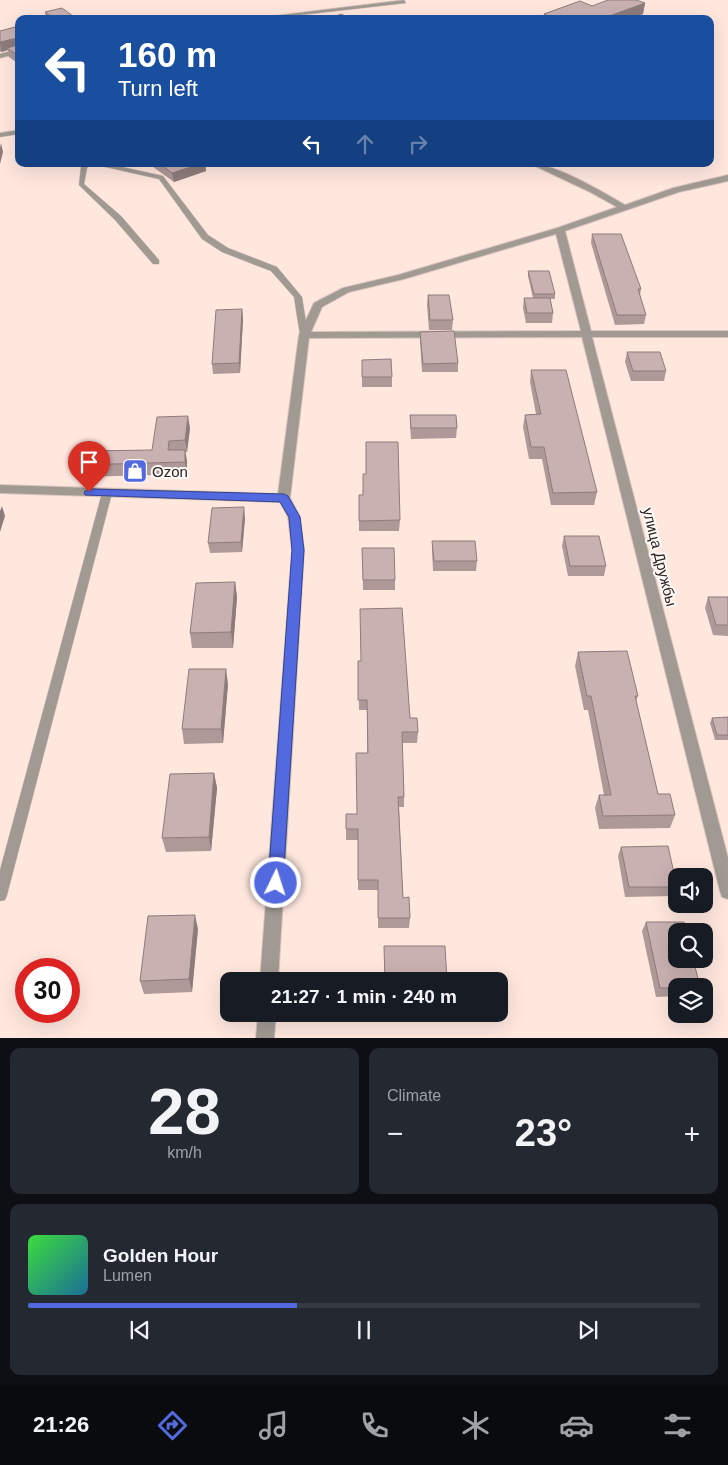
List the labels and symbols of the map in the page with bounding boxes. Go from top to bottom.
pin [68,441,110,492]
shop icon: Ozon [122,458,148,484]
place label: Ozon [152,463,188,480]
street label: улица Дружбы [640,506,680,608]
position arrow [249,856,301,908]
speed limit sign: 30 [15,958,80,1023]

